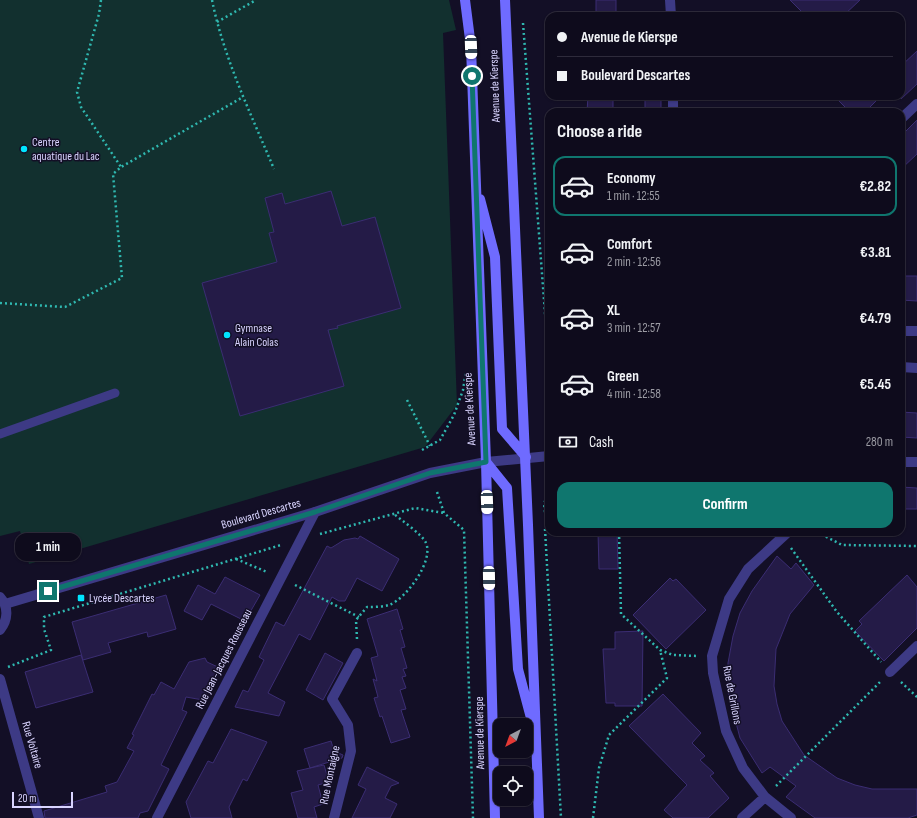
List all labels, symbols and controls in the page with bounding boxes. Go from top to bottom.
text: Avenue de Kierspe [581,28,678,47]
car [465,35,477,59]
street label: Avenue de Kierspe [486,49,504,124]
text: Boulevard Descartes [581,66,690,85]
route start [463,67,481,85]
text: Choose a ride [557,121,642,142]
place label: Centre aquatique du Lac [32,135,100,164]
marker: Centre aquatique du Lac [19,144,29,154]
icon: car [559,168,595,204]
text: Economy [607,169,656,188]
text: €2.82 [859,177,891,196]
text: 1 min · 12:55 [607,188,660,204]
icon: car [559,234,595,270]
text: Comfort [607,235,652,254]
text: €3.81 [860,243,891,262]
text: 2 min · 12:56 [607,254,661,270]
icon: car [559,300,595,336]
text: XL [607,301,620,320]
text: €4.79 [859,309,891,328]
text: 3 min · 12:57 [607,320,660,336]
place label: Gymnase Alain Colas [234,321,278,350]
marker: Gymnase Alain Colas [222,330,232,340]
icon: car [559,366,595,402]
text: Green [607,367,639,386]
street label: Avenue de Kierspe [461,372,479,447]
text: €5.45 [860,375,891,394]
text: 4 min · 12:58 [607,386,661,402]
icon: cash [557,431,579,453]
text: Cash [589,433,614,452]
text: 280 m [866,434,893,450]
button: Confirm [557,482,893,528]
car [481,490,493,514]
street label: Boulevard Descartes [219,495,303,533]
callout: 1 min [15,533,81,561]
text: 1 min [36,539,60,555]
car [483,566,495,590]
route end [39,582,57,600]
place label: Lycée Descartes [89,591,155,606]
marker: Lycée Descartes [76,593,86,603]
street label: Rue Jean-Jacques Rousseau [192,607,256,711]
street label: Rue de Grillons [719,664,745,726]
street label: Avenue de Kierspe [472,696,488,771]
north arrow [493,718,533,758]
map controls [493,718,533,806]
street label: Rue Voltaire [18,720,46,770]
street label: Rue Montaigne [316,744,344,806]
button: locate [493,766,533,806]
scale bar [12,790,73,809]
text: 20 m [18,792,36,805]

